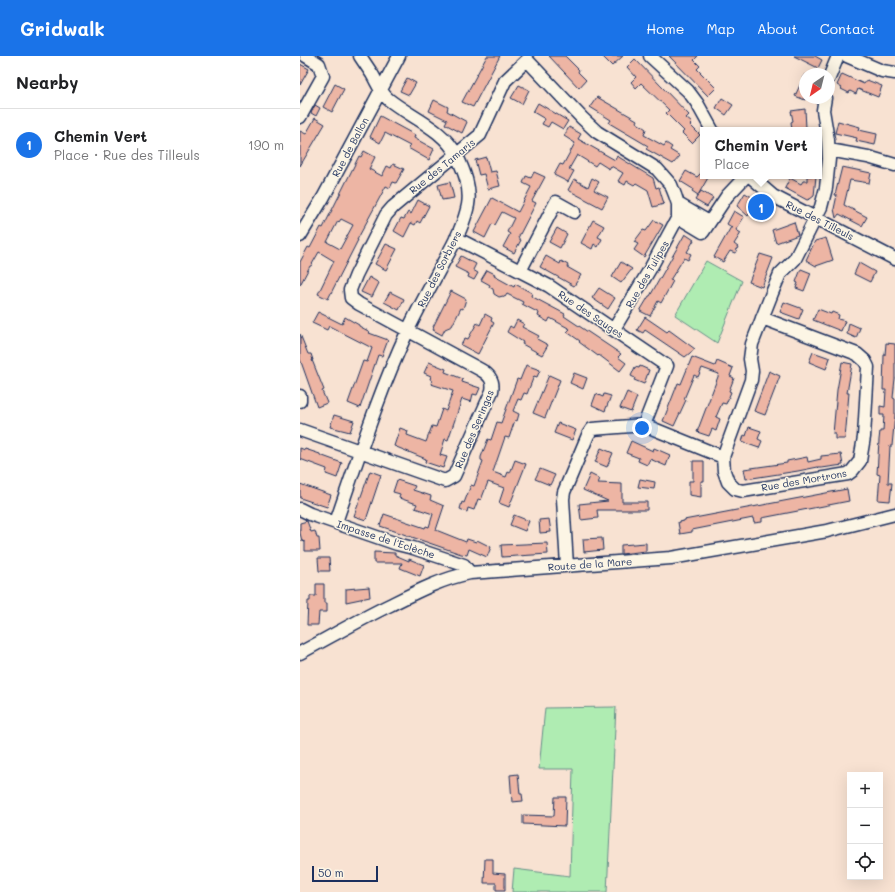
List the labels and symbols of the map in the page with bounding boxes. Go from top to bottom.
north arrow [799,68,835,104]
street label: Rue de Ballon [328,115,372,179]
street label: Rue des Tamaris [406,135,478,197]
pin: 1 [748,192,774,222]
street label: Rue des Tilleuls [784,197,857,243]
street label: Rue des Sorbiers [414,228,464,310]
street label: Rue des Tulipes [622,238,672,310]
street label: Rue des Sauges [556,287,627,341]
street label: Rue des Seringas [451,387,497,470]
your location [632,418,652,438]
street label: Rue des Mortrons [760,466,848,494]
street label: Impasse de l'Eclèche [335,517,437,561]
street label: Route de la Mare [547,554,633,574]
scale bar [312,864,378,883]

